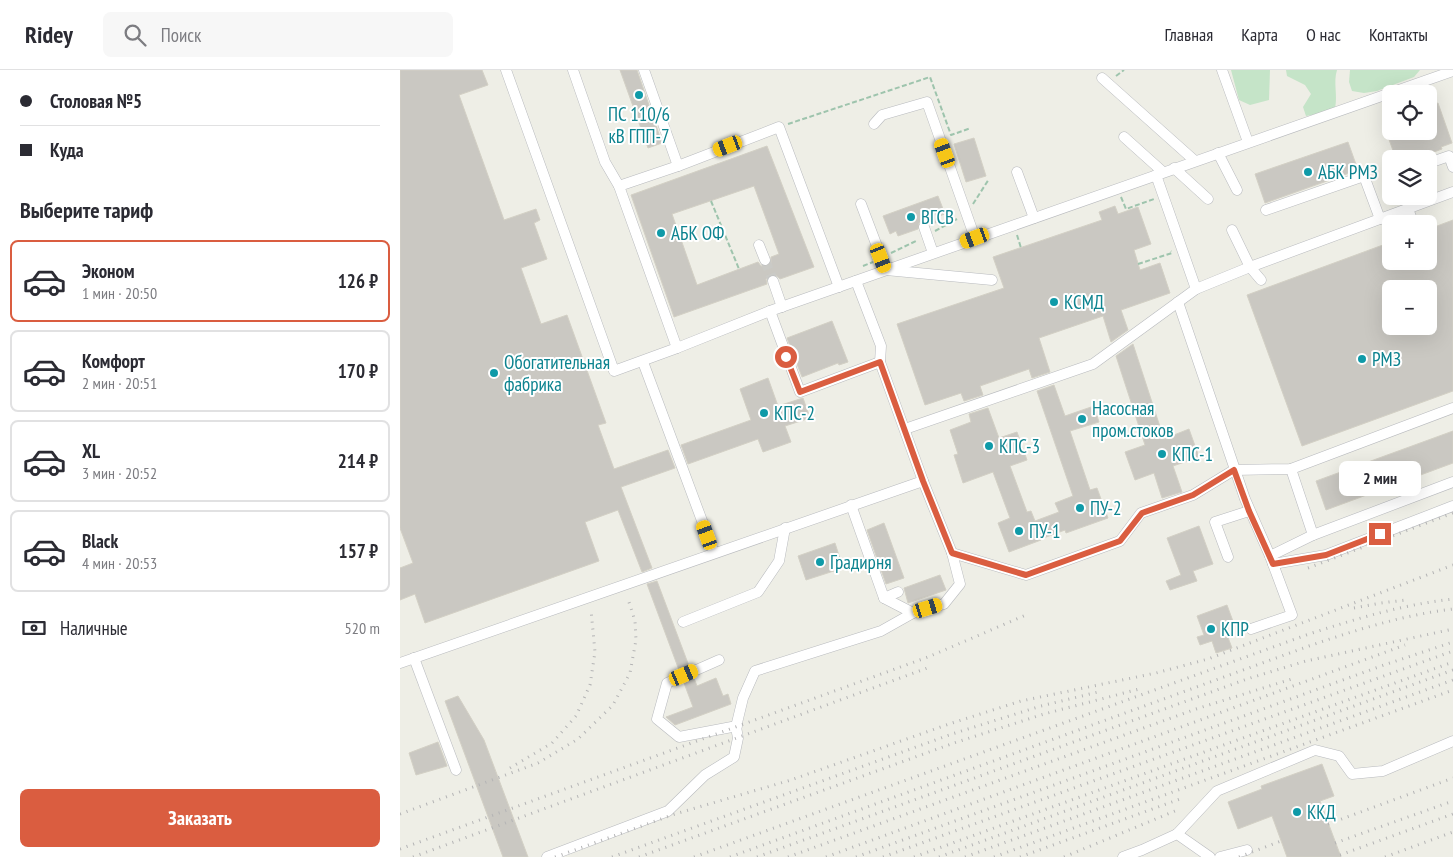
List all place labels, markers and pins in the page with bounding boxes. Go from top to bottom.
marker: ПС 110/6 кВ ГПП-7 [633,89,645,101]
place label: ПС 110/6 кВ ГПП-7 [608,102,670,148]
place label: АБК РМЗ [1318,160,1378,184]
marker: АБК РМЗ [1302,166,1314,178]
place label: ВГСВ [921,205,954,229]
marker: ВГСВ [905,211,917,223]
place label: АБК ОФ [671,221,724,245]
marker: АБК ОФ [655,227,667,239]
place label: КСМД [1064,290,1104,314]
marker: КСМД [1048,296,1060,308]
place label: РМЗ [1372,347,1401,371]
place label: Обогатительная фабрика [504,350,610,396]
marker: РМЗ [1356,353,1368,365]
marker: Обогатительная фабрика [488,367,500,379]
place label: Насосная пром.стоков [1092,396,1174,442]
place label: КПС-2 [774,401,815,425]
marker: КПС-2 [758,407,770,419]
marker: Насосная пром.стоков [1076,413,1088,425]
place label: КПС-3 [999,434,1040,458]
marker: КПС-3 [983,440,995,452]
place label: КПС-1 [1172,442,1213,466]
marker: КПС-1 [1156,448,1168,460]
place label: ПУ-2 [1090,496,1122,520]
marker: ПУ-2 [1074,502,1086,514]
place label: ПУ-1 [1029,519,1061,543]
marker: ПУ-1 [1013,525,1025,537]
place label: Градирня [830,550,891,574]
marker: Градирня [814,556,826,568]
place label: КПР [1221,617,1249,641]
marker: КПР [1205,623,1217,635]
place label: ККД [1307,800,1336,824]
marker: ККД [1291,806,1303,818]

